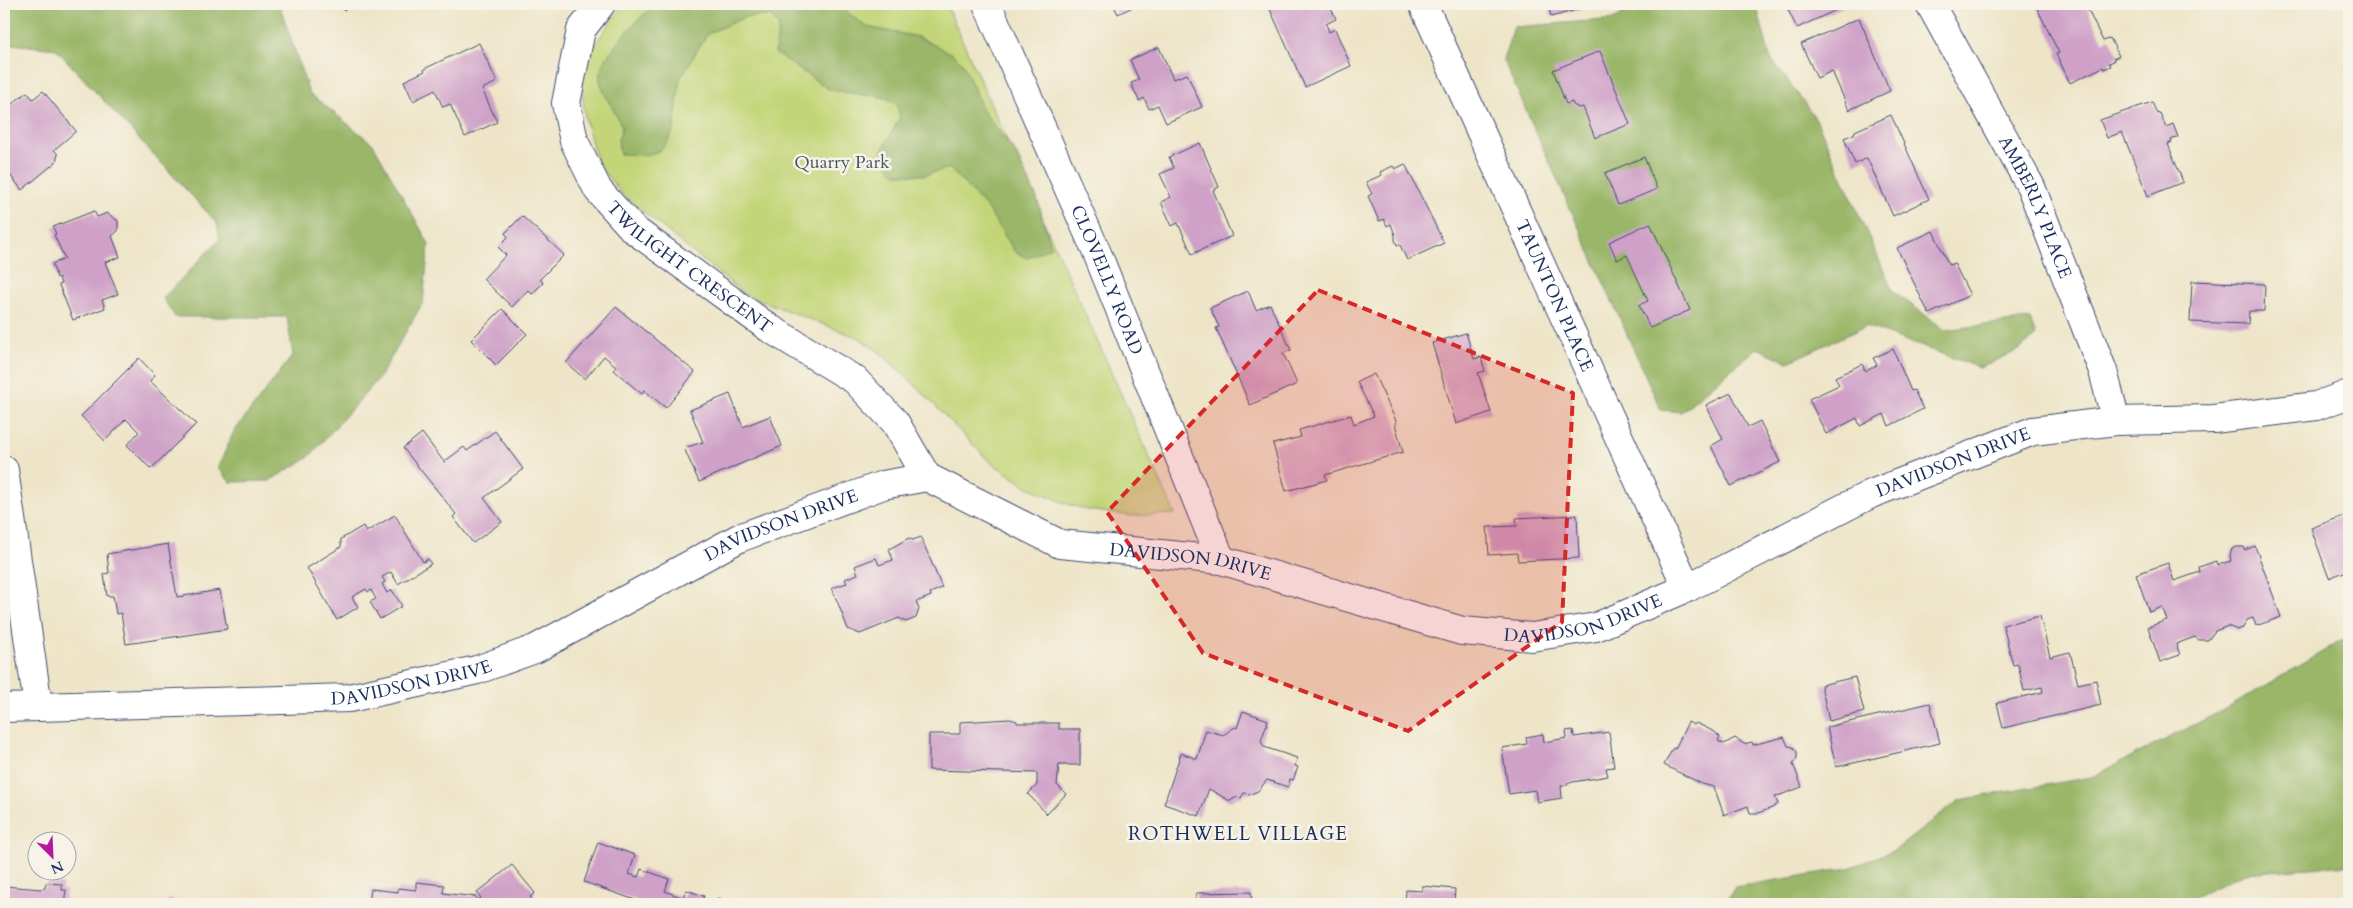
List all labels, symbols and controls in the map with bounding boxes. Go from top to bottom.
street label: AMBERLY PLACE [1992,131,2078,282]
park label: Quarry Park [794,150,890,175]
street label: TWILIGHT CRESCENT [601,196,777,339]
street label: CLOVELLY ROAD [1064,201,1149,359]
street label: TAUNTON PLACE [1509,216,1600,376]
street label: DAVIDSON DRIVE [1872,421,2034,504]
street label: DAVIDSON DRIVE [700,483,862,568]
street label: DAVIDSON DRIVE [1108,537,1274,587]
street label: DAVIDSON DRIVE [1503,588,1666,650]
street label: DAVIDSON DRIVE [331,654,495,712]
district label: ROTHWELL VILLAGE [1128,821,1348,847]
north arrow [28,830,78,880]
text: N [48,856,67,879]

